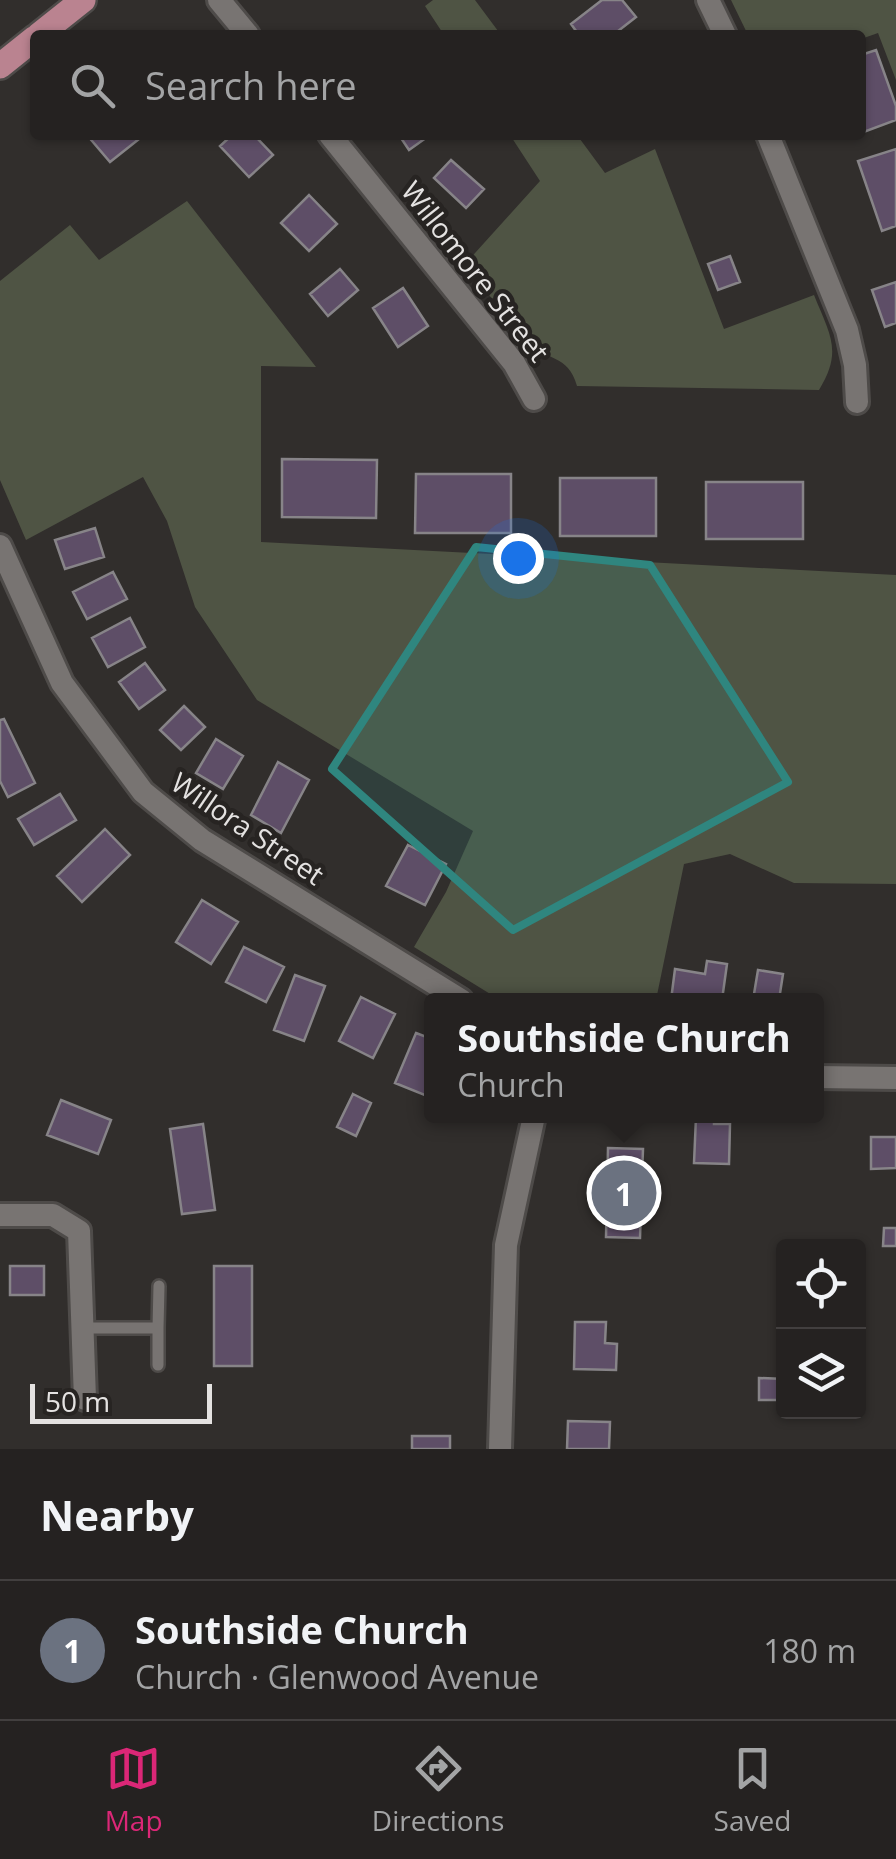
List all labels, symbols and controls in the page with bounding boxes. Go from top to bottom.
search box [30,30,866,140]
icon: search [65,58,120,113]
text: Search here [145,59,357,111]
street label: Willomore Street [394,173,558,369]
your location [493,533,544,584]
street label: Willora Street [164,763,332,893]
popup [424,993,824,1123]
text: Southside Church [457,1011,791,1063]
text: Church [457,1063,565,1106]
pin: 1 [592,1156,656,1230]
map controls [776,1239,866,1419]
button: locate [776,1239,866,1329]
button: layers [776,1329,866,1419]
scale bar [30,1379,212,1424]
text: 50 m [45,1382,110,1420]
text: Nearby [40,1486,194,1543]
text: Southside Church [135,1603,469,1655]
text: 1 [63,1629,82,1672]
text: 180 m [763,1629,856,1672]
text: Church · Glenwood Avenue [135,1655,539,1698]
tab: Map [105,1741,163,1839]
tab: Directions [372,1741,504,1839]
tab: Saved [714,1741,791,1839]

